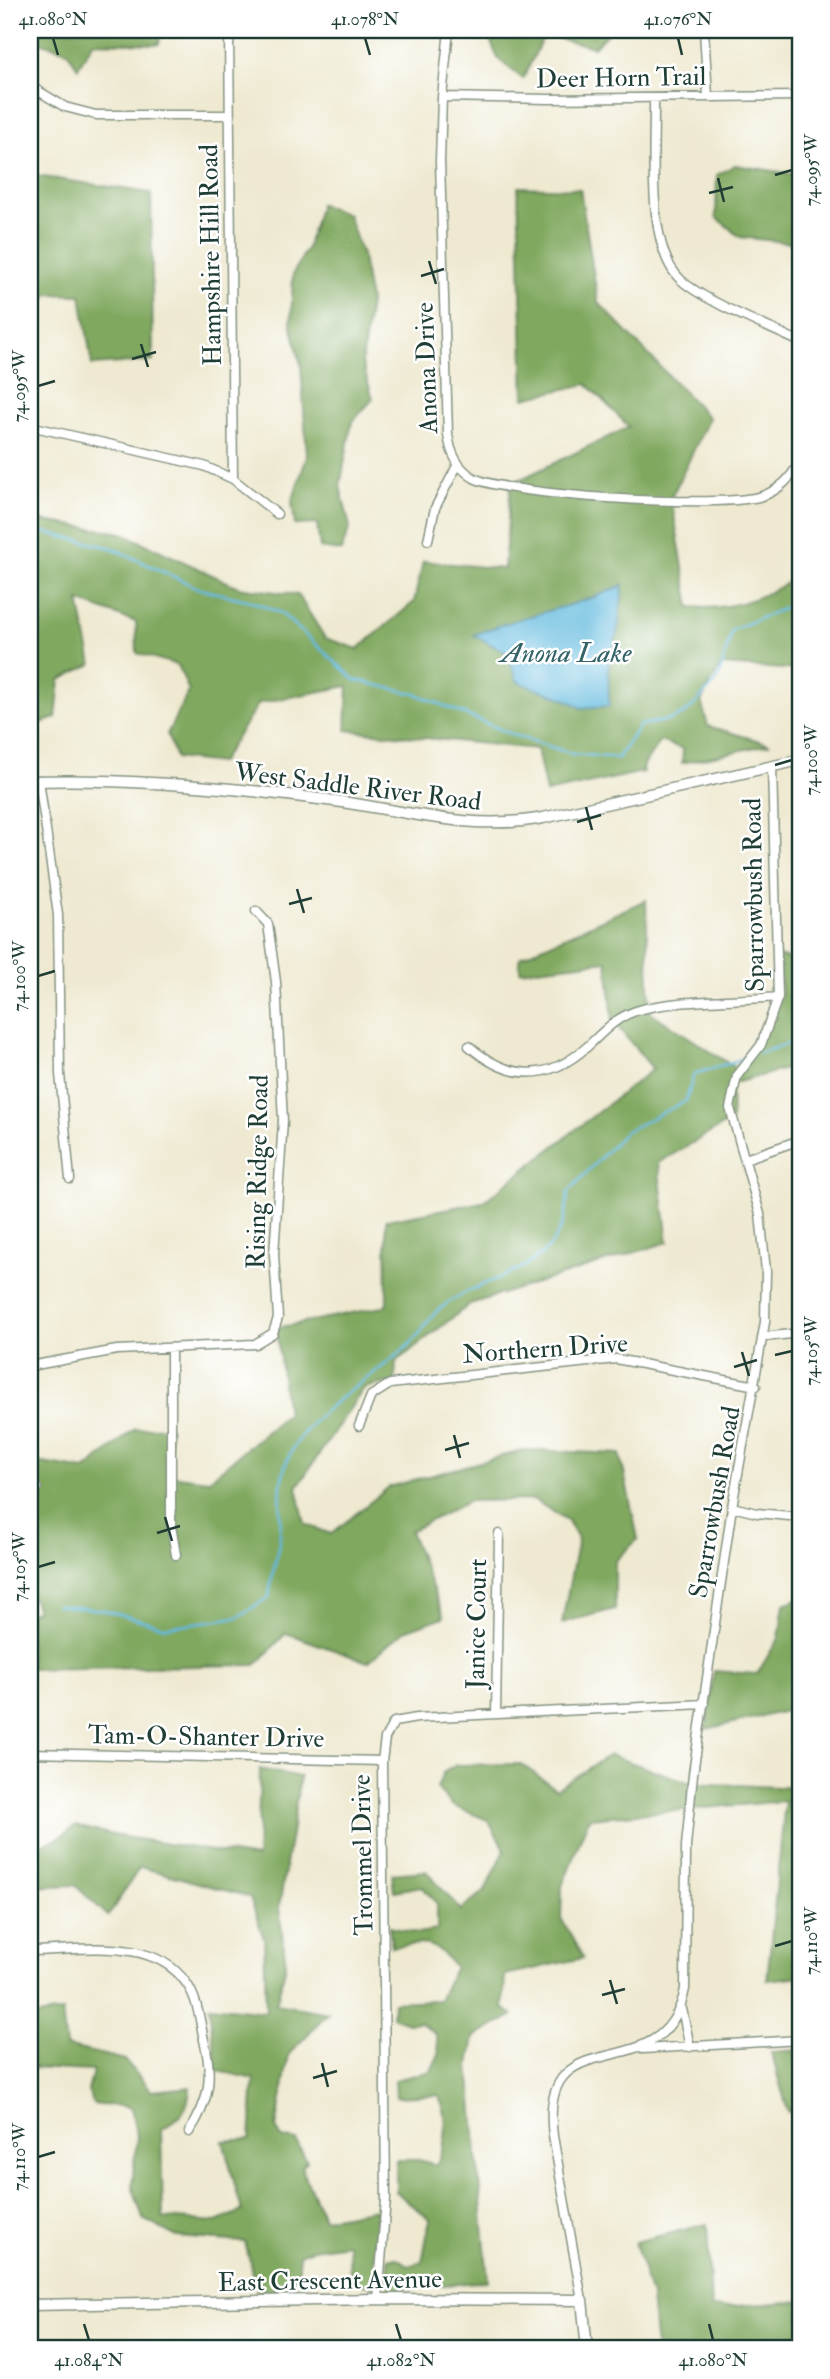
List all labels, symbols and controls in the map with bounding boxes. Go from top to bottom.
text: 41.080°N [19,8,88,31]
text: 41.078°N [331,8,399,31]
text: 41.076°N [644,8,712,31]
street label: Deer Horn Trail [535,61,707,95]
text: 74.095°W [800,133,823,206]
street label: Hampshire Hill Road [193,144,230,366]
street label: Anona Drive [409,302,445,435]
text: 74.095°W [8,349,31,422]
water label: Anona Lake [498,636,632,671]
text: 74.100°W [800,724,823,795]
street label: West Saddle River Road [232,756,483,818]
street label: Sparrowbush Road [736,797,773,992]
text: 74.100°W [8,940,31,1011]
street label: Rising Ridge Road [240,1074,276,1270]
text: 74.105°W [800,1316,823,1386]
street label: Northern Drive [461,1327,629,1371]
street label: Sparrowbush Road [682,1403,749,1601]
text: 74.105°W [8,1532,31,1602]
street label: Janice Court [460,1558,494,1691]
street label: Tam-O-Shanter Drive [88,1719,325,1755]
street label: Trommel Drive [346,1774,380,1936]
text: 74.110°W [800,1906,823,1975]
text: 74.110°W [8,2122,31,2191]
street label: East Crescent Avenue [218,2263,443,2299]
text: 41.084°N [54,2349,124,2372]
text: 41.082°N [367,2349,435,2372]
text: 41.080°N [679,2349,748,2372]

